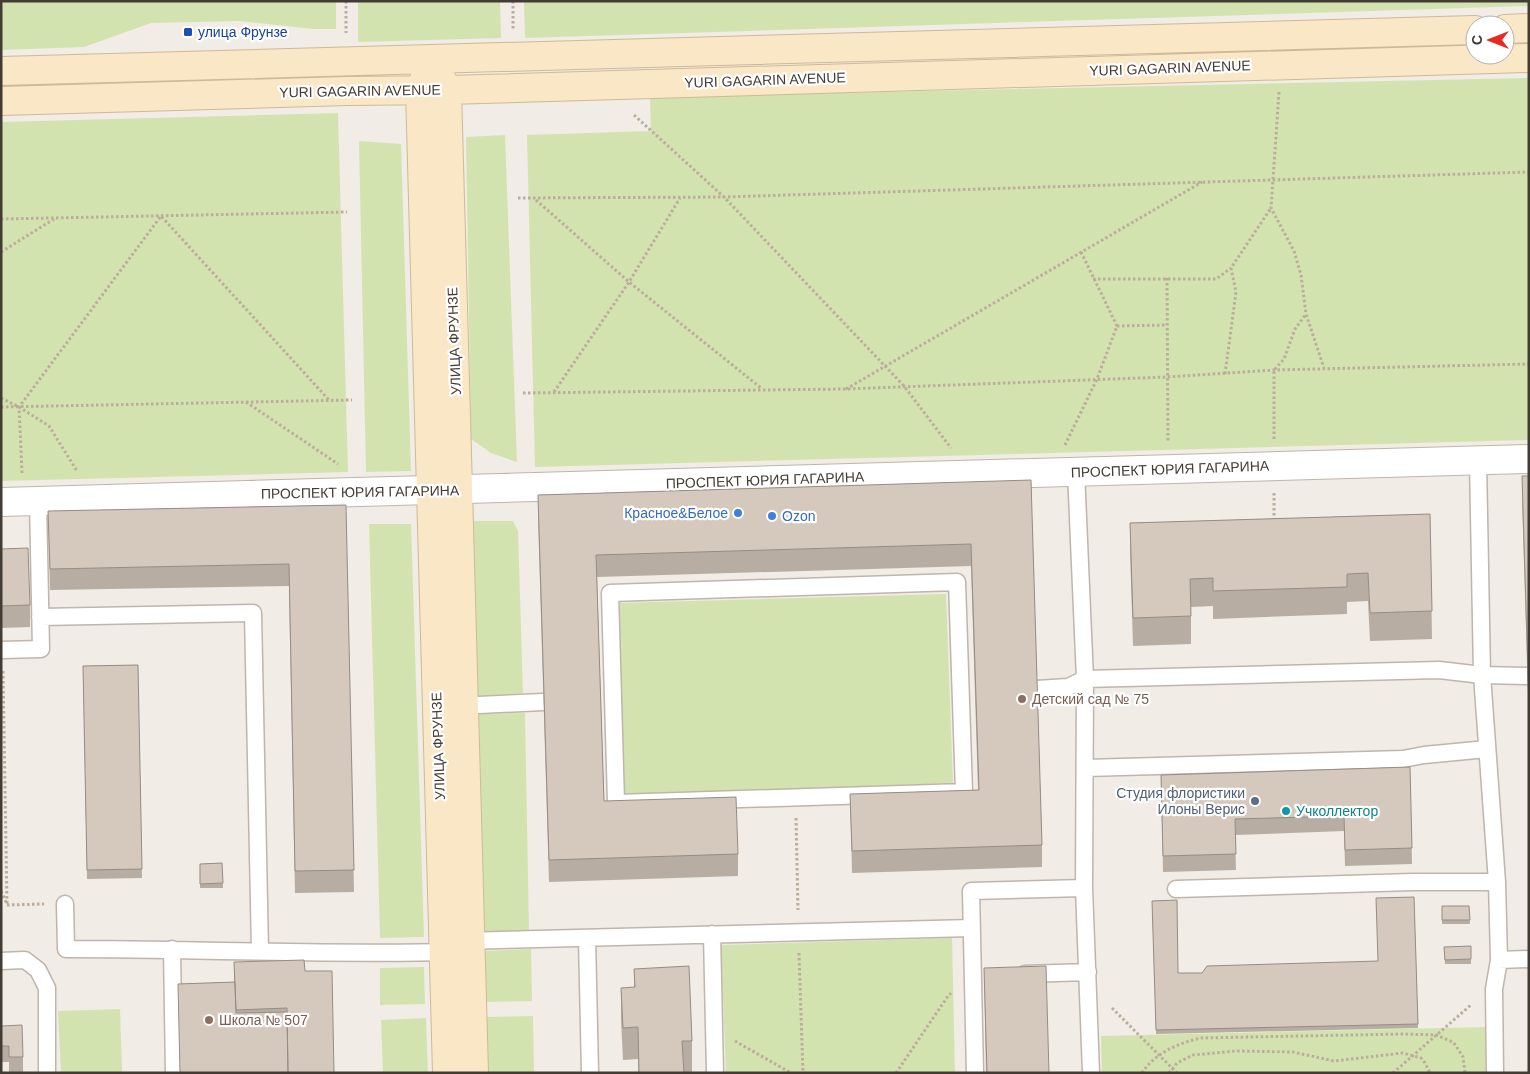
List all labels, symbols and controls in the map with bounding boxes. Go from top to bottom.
north arrow [1465,15,1515,65]
place label: улица Фрунзе [198,24,288,40]
marker: улица Фрунзе [182,26,194,38]
text: С [1469,35,1485,45]
street label: YURI GAGARIN AVENUE [1089,57,1251,79]
street label: YURI GAGARIN AVENUE [684,69,846,91]
street label: YURI GAGARIN AVENUE [279,82,441,100]
street label: УЛИЦА ФРУНЗЕ [444,287,464,395]
street label: ПРОСПЕКТ ЮРИЯ ГАГАРИНА [1071,458,1270,480]
street label: ПРОСПЕКТ ЮРИЯ ГАГАРИНА [666,469,865,491]
street label: ПРОСПЕКТ ЮРИЯ ГАГАРИНА [261,482,460,502]
place label: Красное&Белое [624,505,728,521]
marker: Красное&Белое [732,507,744,519]
place label: Ozon [782,508,815,524]
marker: Ozon [766,510,778,522]
place label: Детский сад № 75 [1032,691,1149,707]
street label: УЛИЦА ФРУНЗЕ [428,692,448,800]
marker: Детский сад № 75 [1016,693,1028,705]
place label: Студия флористики Илоны Верис [1116,785,1245,817]
marker: Студия флористики Илоны Верис [1249,795,1261,807]
place label: Учколлектор [1296,803,1378,819]
marker: Учколлектор [1280,805,1292,817]
place label: Школа № 507 [219,1012,308,1028]
marker: Школа № 507 [203,1014,215,1026]

